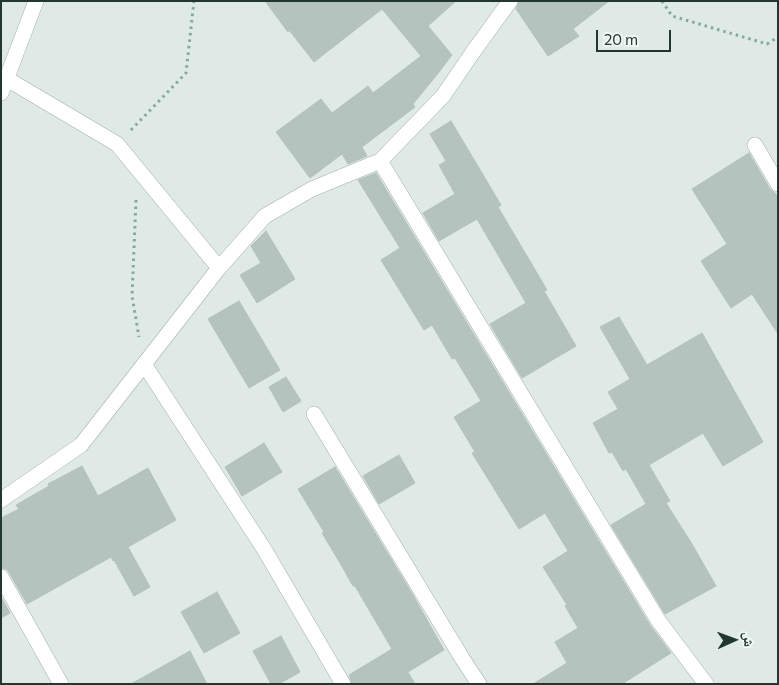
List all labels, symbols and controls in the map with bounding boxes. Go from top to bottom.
scale bar [599,20,674,52]
text: 20 m [604,30,638,48]
north arrow [709,615,759,665]
text: ش [741,632,758,647]

